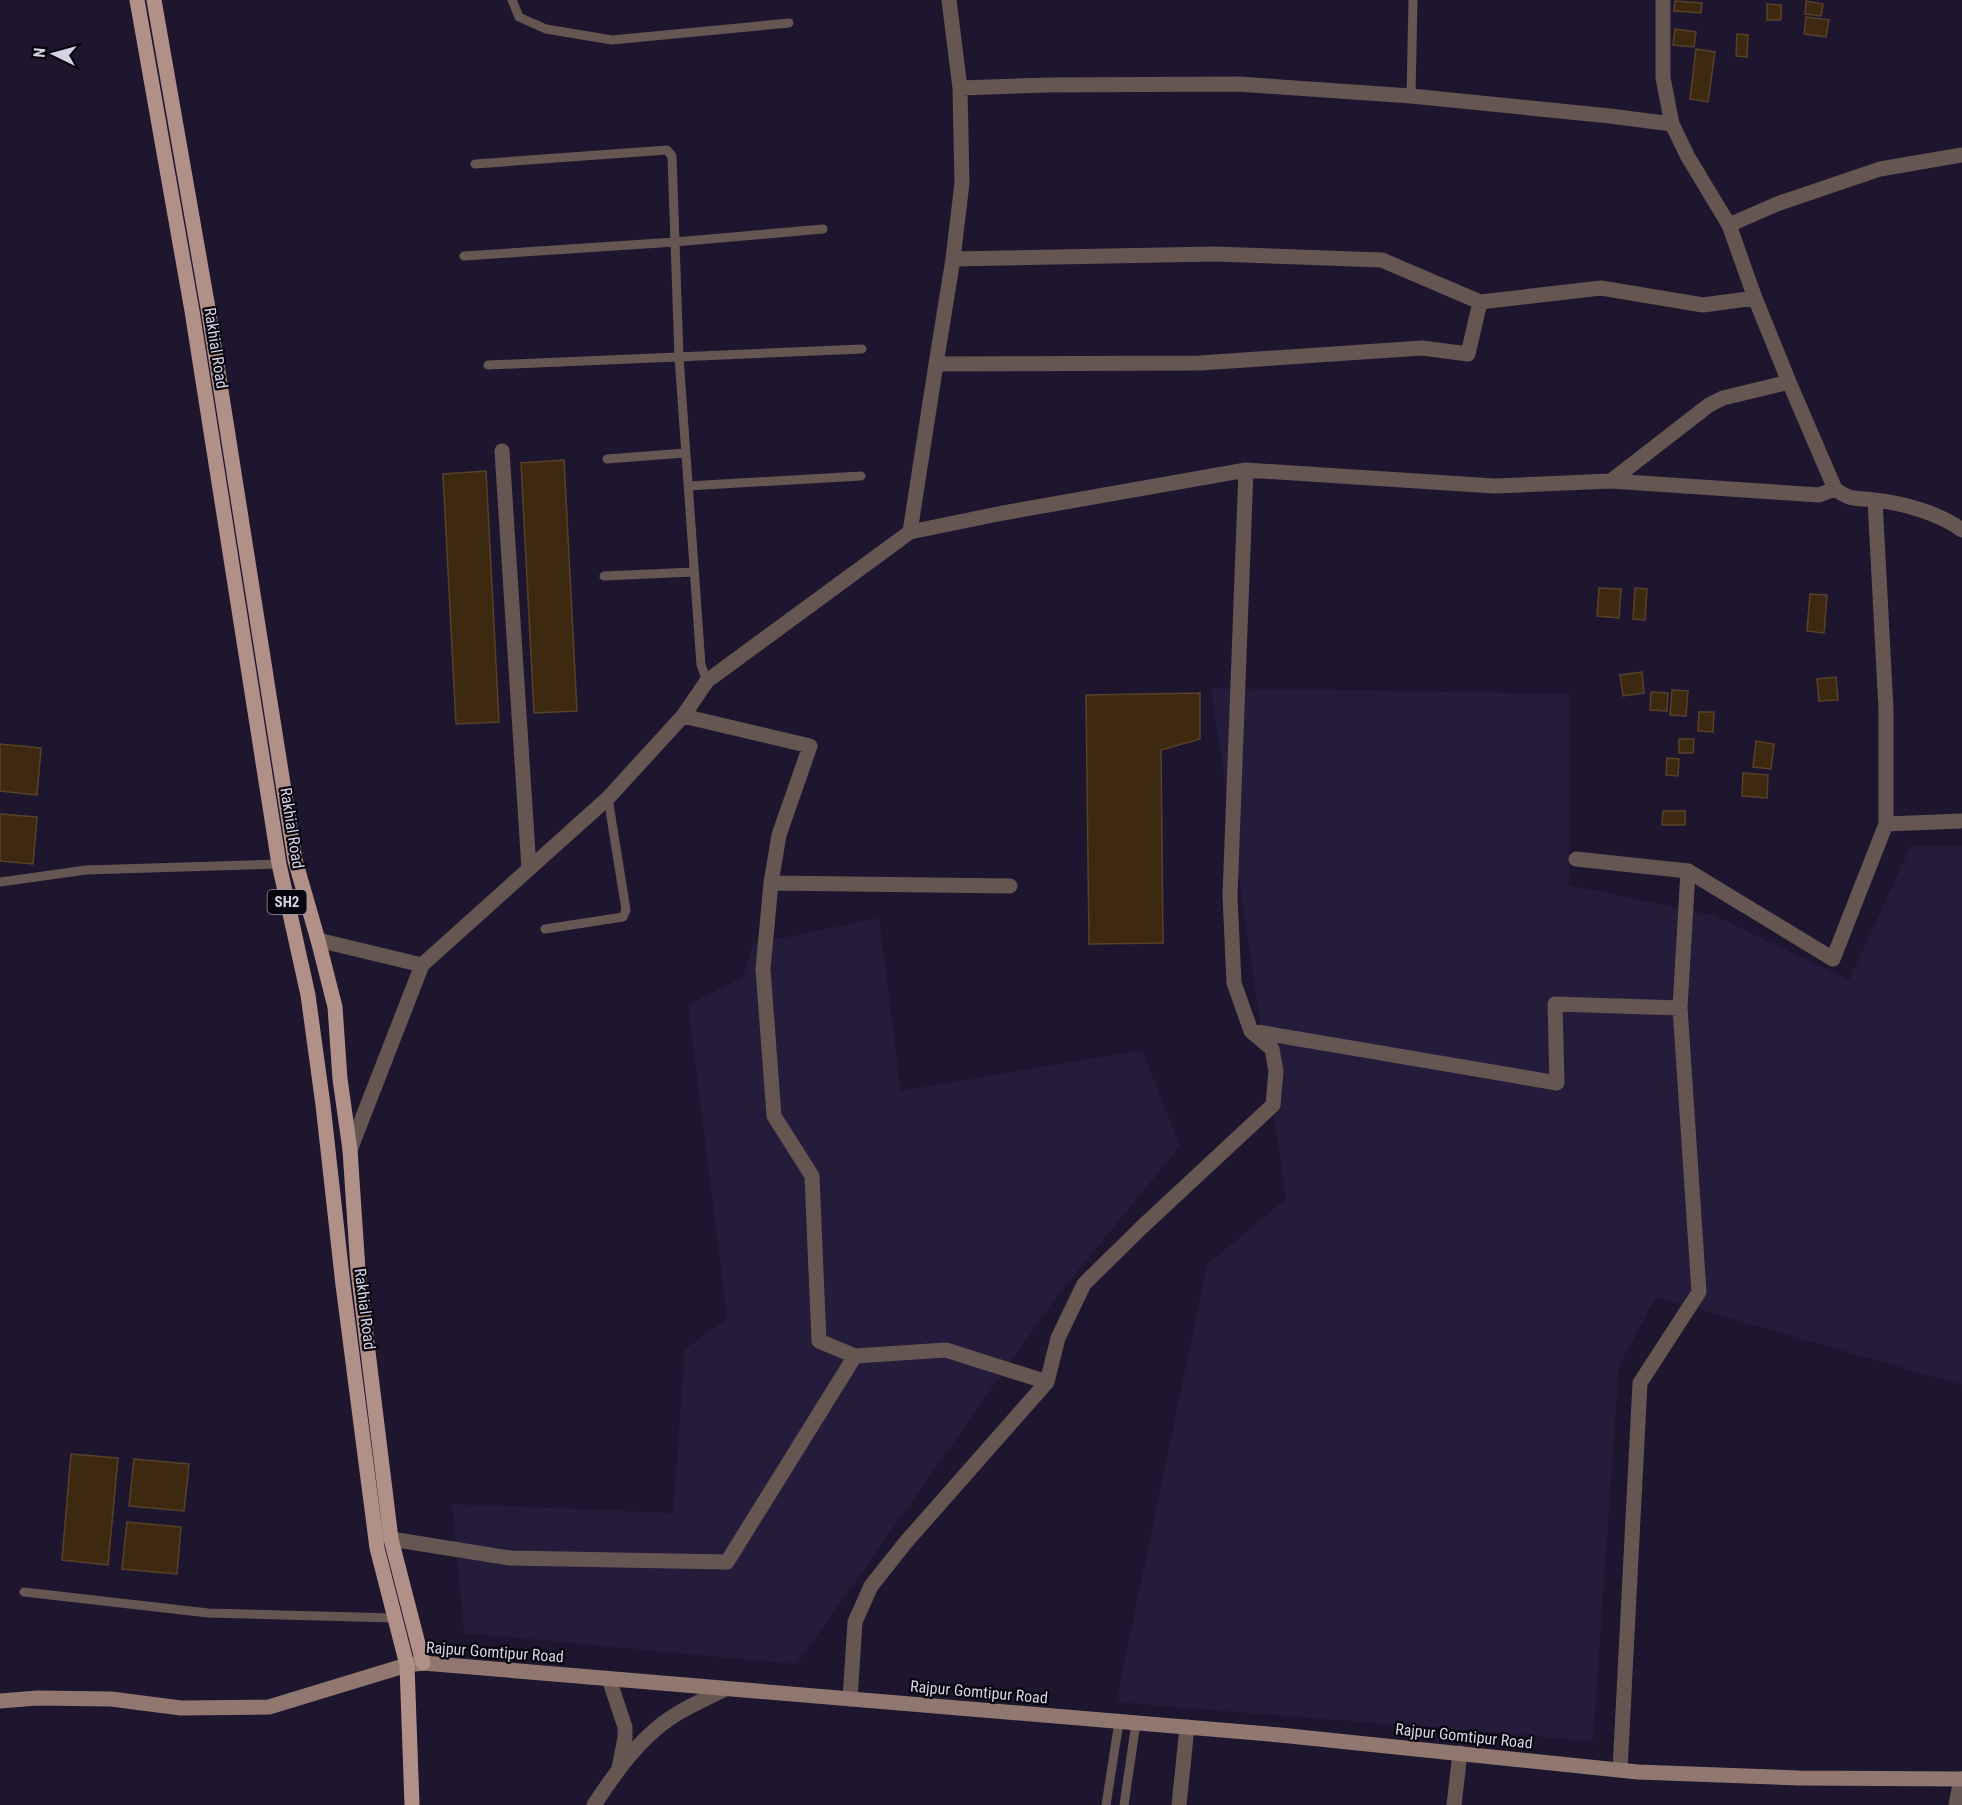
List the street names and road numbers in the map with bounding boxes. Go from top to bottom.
street label: Rakhial Road [200,306,232,390]
street label: Rakhial Road [276,786,308,870]
road number: SH2 [268,890,306,914]
street label: Rakhial Road [351,1267,379,1351]
street label: Rajpur Gomtipur Road [425,1638,565,1666]
street label: Rajpur Gomtipur Road [909,1677,1049,1707]
street label: Rajpur Gomtipur Road [1394,1719,1534,1753]

